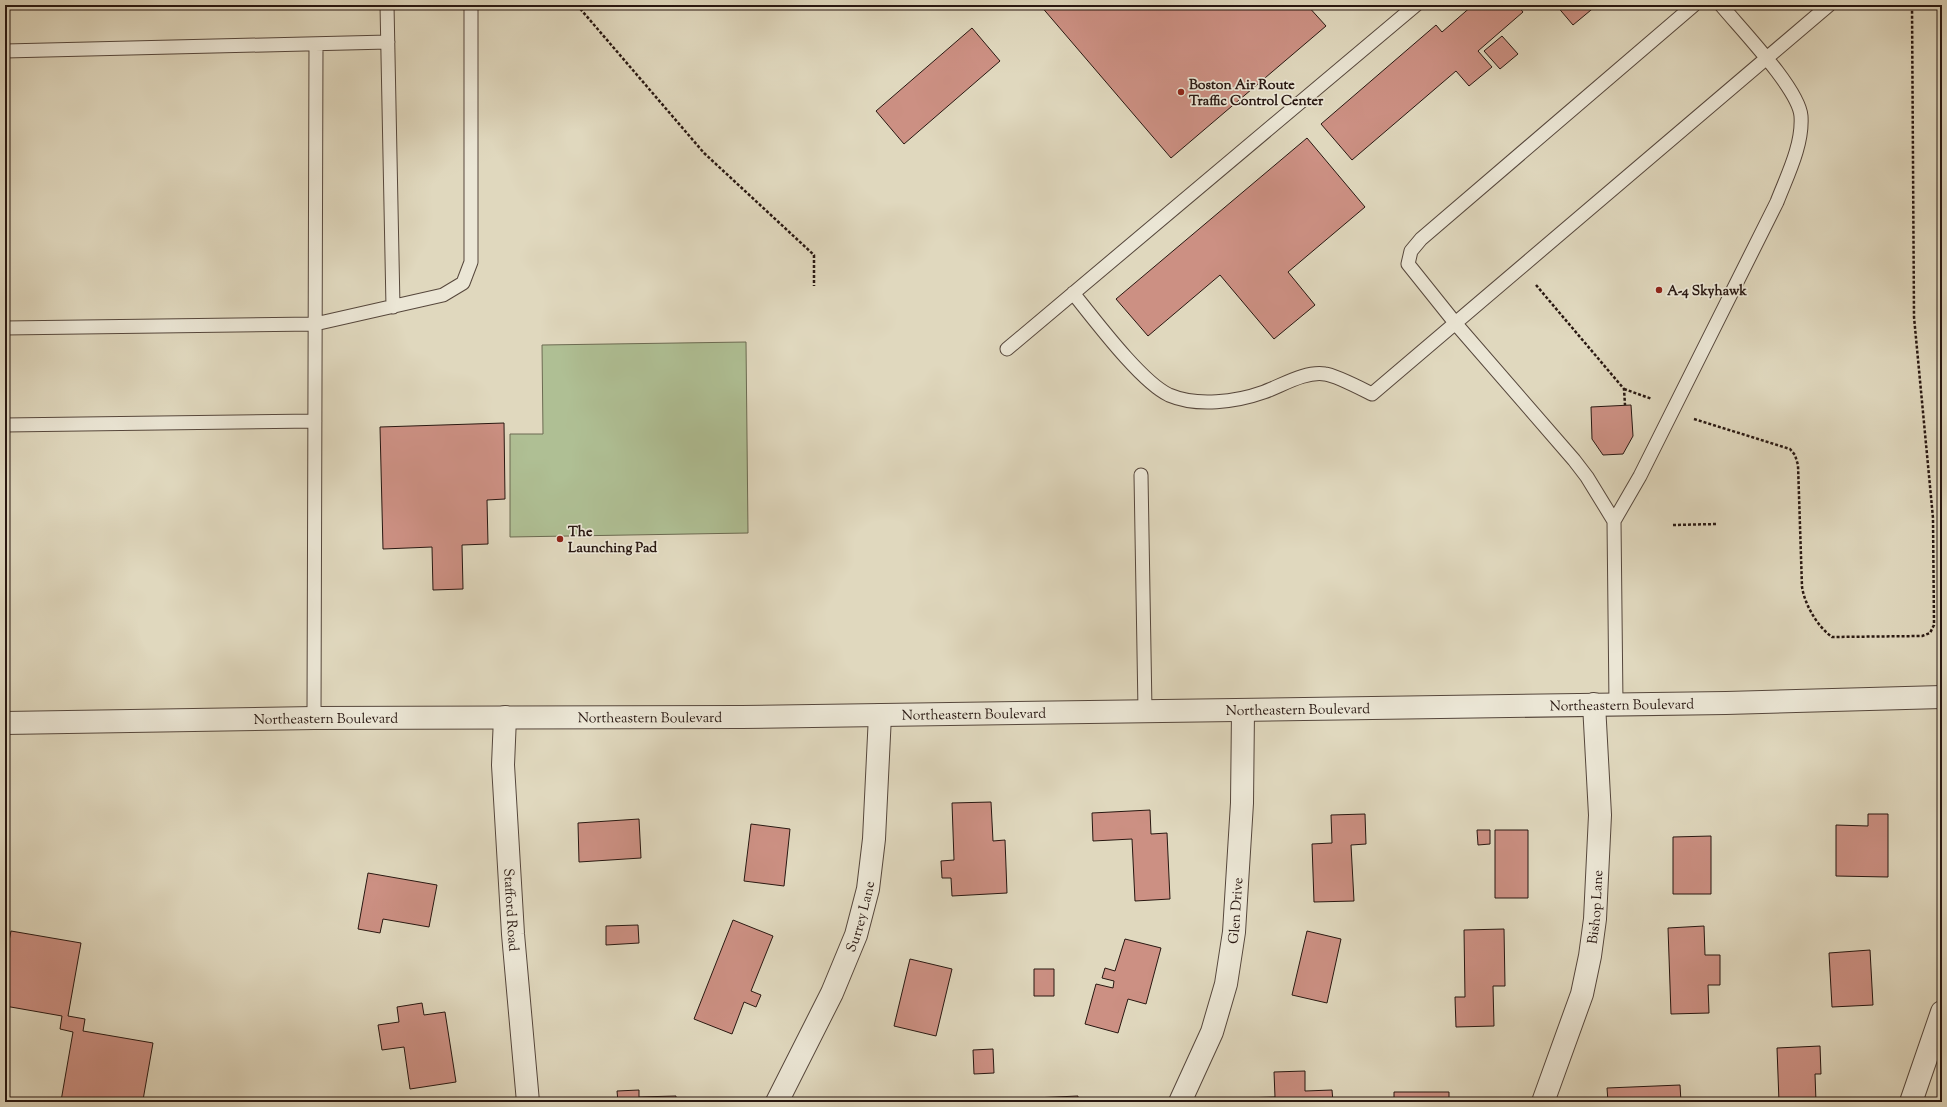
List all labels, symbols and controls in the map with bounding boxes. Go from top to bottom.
place label: Boston Air Route Traffic Control Center [1189,76,1324,112]
marker: Boston Air Route Traffic Control Center [1176,87,1186,97]
place label: A-4 Skyhawk [1667,282,1747,302]
marker: A-4 Skyhawk [1654,285,1664,295]
place label: The Launching Pad [568,523,657,559]
marker: The Launching Pad [555,534,565,544]
street label: Northeastern Boulevard [1549,695,1694,718]
street label: Northeastern Boulevard [1225,700,1370,722]
street label: Northeastern Boulevard [902,705,1046,727]
street label: Northeastern Boulevard [578,709,722,729]
street label: Northeastern Boulevard [254,710,398,731]
street label: Stafford Road [497,868,523,952]
street label: Bishop Lane [1584,870,1609,946]
street label: Glen Drive [1224,877,1249,946]
street label: Surrey Lane [842,880,881,956]

